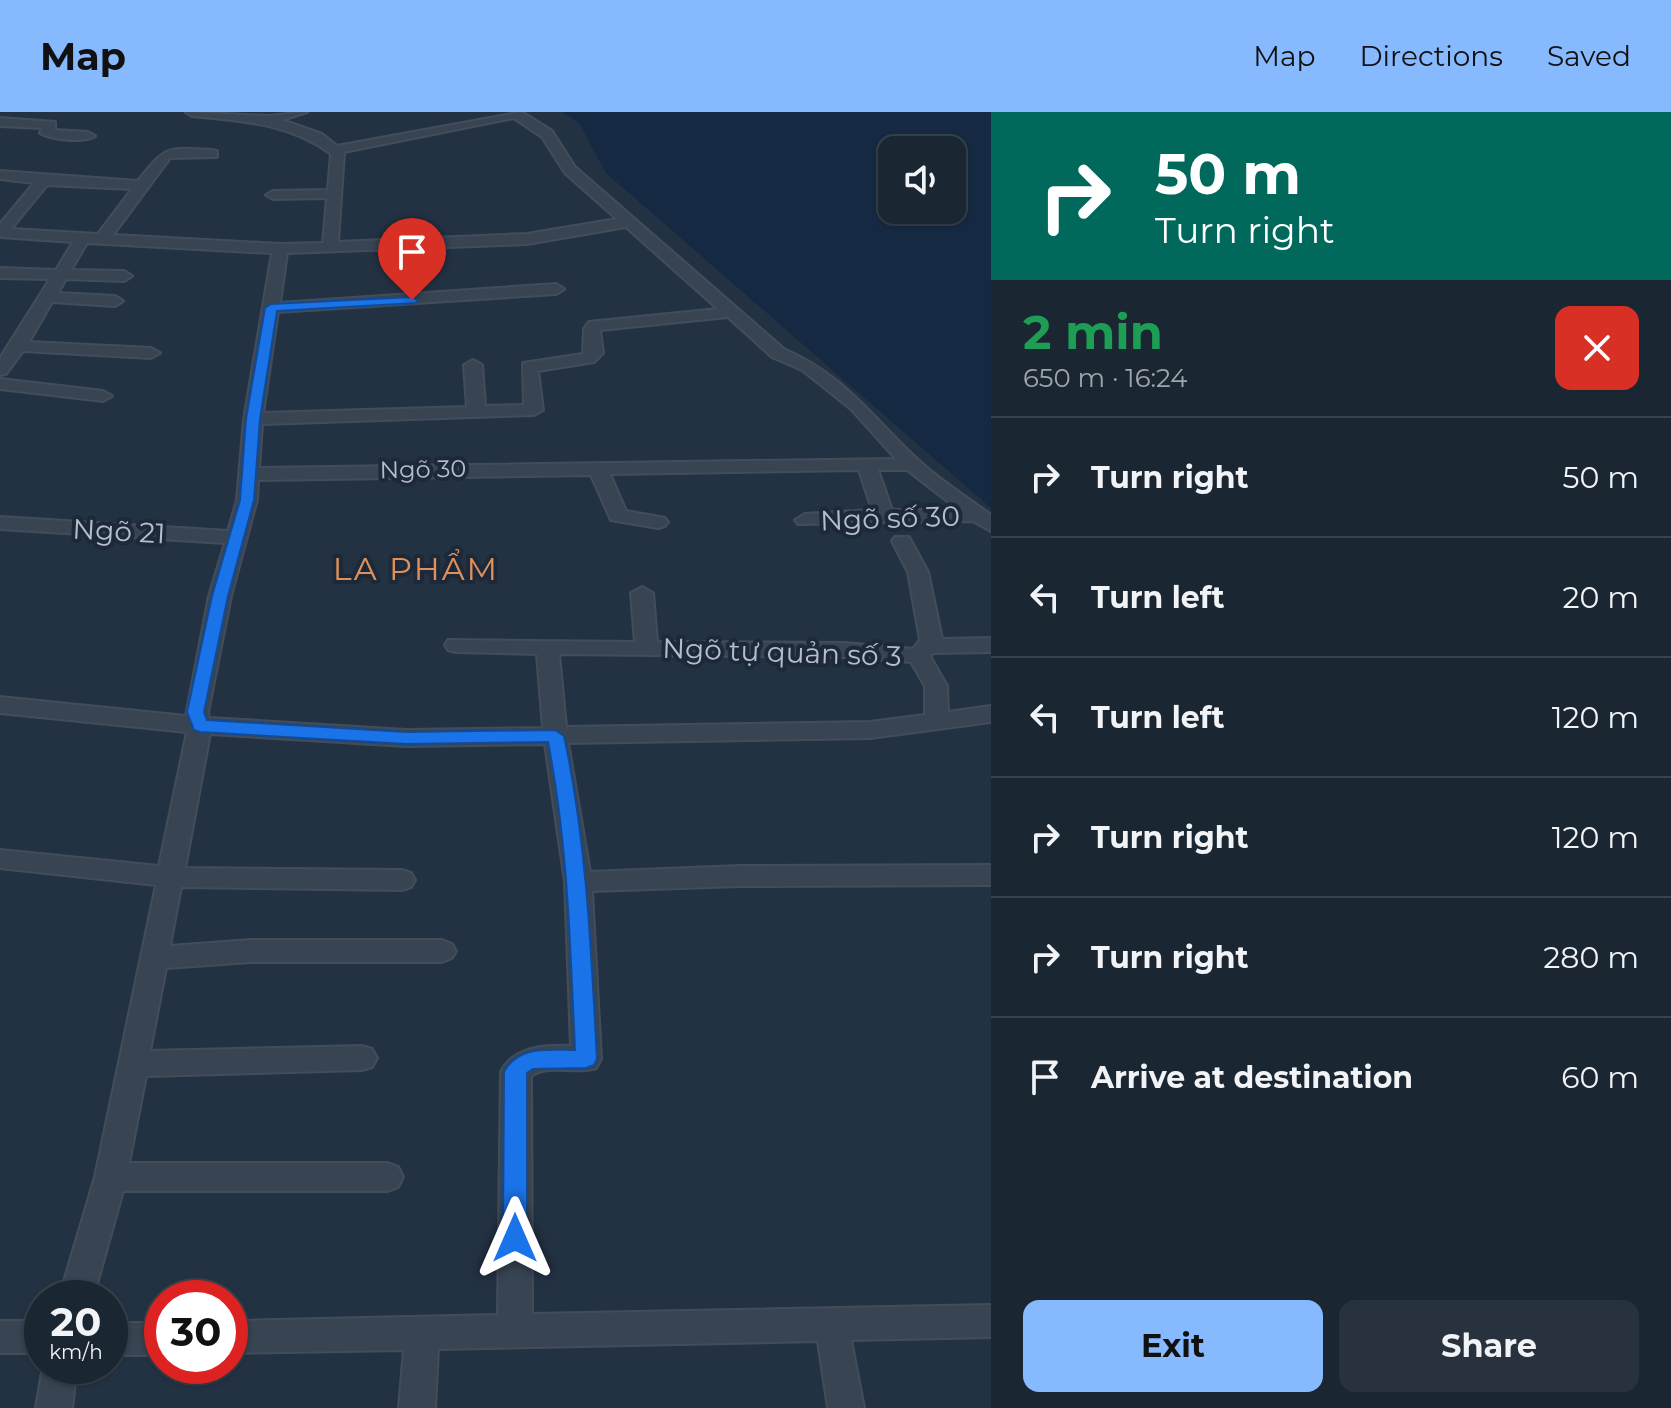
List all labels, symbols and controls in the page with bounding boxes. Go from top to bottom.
text: Map [40,33,126,80]
text: Map [1253,39,1315,73]
text: Directions [1359,39,1503,73]
text: Saved [1547,39,1631,73]
map controls [878,136,966,224]
button: sound [878,136,966,224]
text: 50 m [1155,140,1301,208]
icon: right [1023,144,1127,248]
text: Turn right [1155,208,1335,252]
pin [378,218,446,300]
icon: arrive [390,230,434,274]
text: 2 min [1023,303,1163,361]
button: close [1555,306,1639,390]
text: 650 m · 16:24 [1023,362,1187,394]
street label: Ngõ 30 [379,454,467,484]
icon: right [1023,455,1067,499]
text: Turn right [1091,459,1248,496]
text: 50 m [1562,459,1639,496]
street label: Ngõ số 30 [820,499,960,537]
street label: Ngõ 21 [72,512,166,550]
district label: LA PHẨM [333,549,499,588]
icon: left [1023,575,1067,619]
text: Turn left [1091,579,1224,616]
text: 20 m [1562,579,1639,616]
street label: Ngõ tự quản số 3 [662,631,902,673]
icon: left [1023,695,1067,739]
text: Turn left [1091,699,1224,736]
text: 120 m [1552,699,1639,736]
icon: right [1023,815,1067,859]
text: Turn right [1091,819,1248,856]
text: 120 m [1552,819,1639,856]
icon: right [1023,935,1067,979]
text: Turn right [1091,939,1248,976]
text: 280 m [1543,939,1639,976]
icon: arrive [1023,1055,1067,1099]
text: Arrive at destination [1091,1059,1413,1096]
text: 60 m [1561,1059,1639,1096]
position arrow [473,1196,557,1280]
speed limit sign: 30 [144,1280,248,1384]
text: 20 [51,1297,101,1346]
button: Exit [1023,1300,1323,1392]
button: Share [1339,1300,1639,1392]
text: km/h [49,1340,103,1364]

